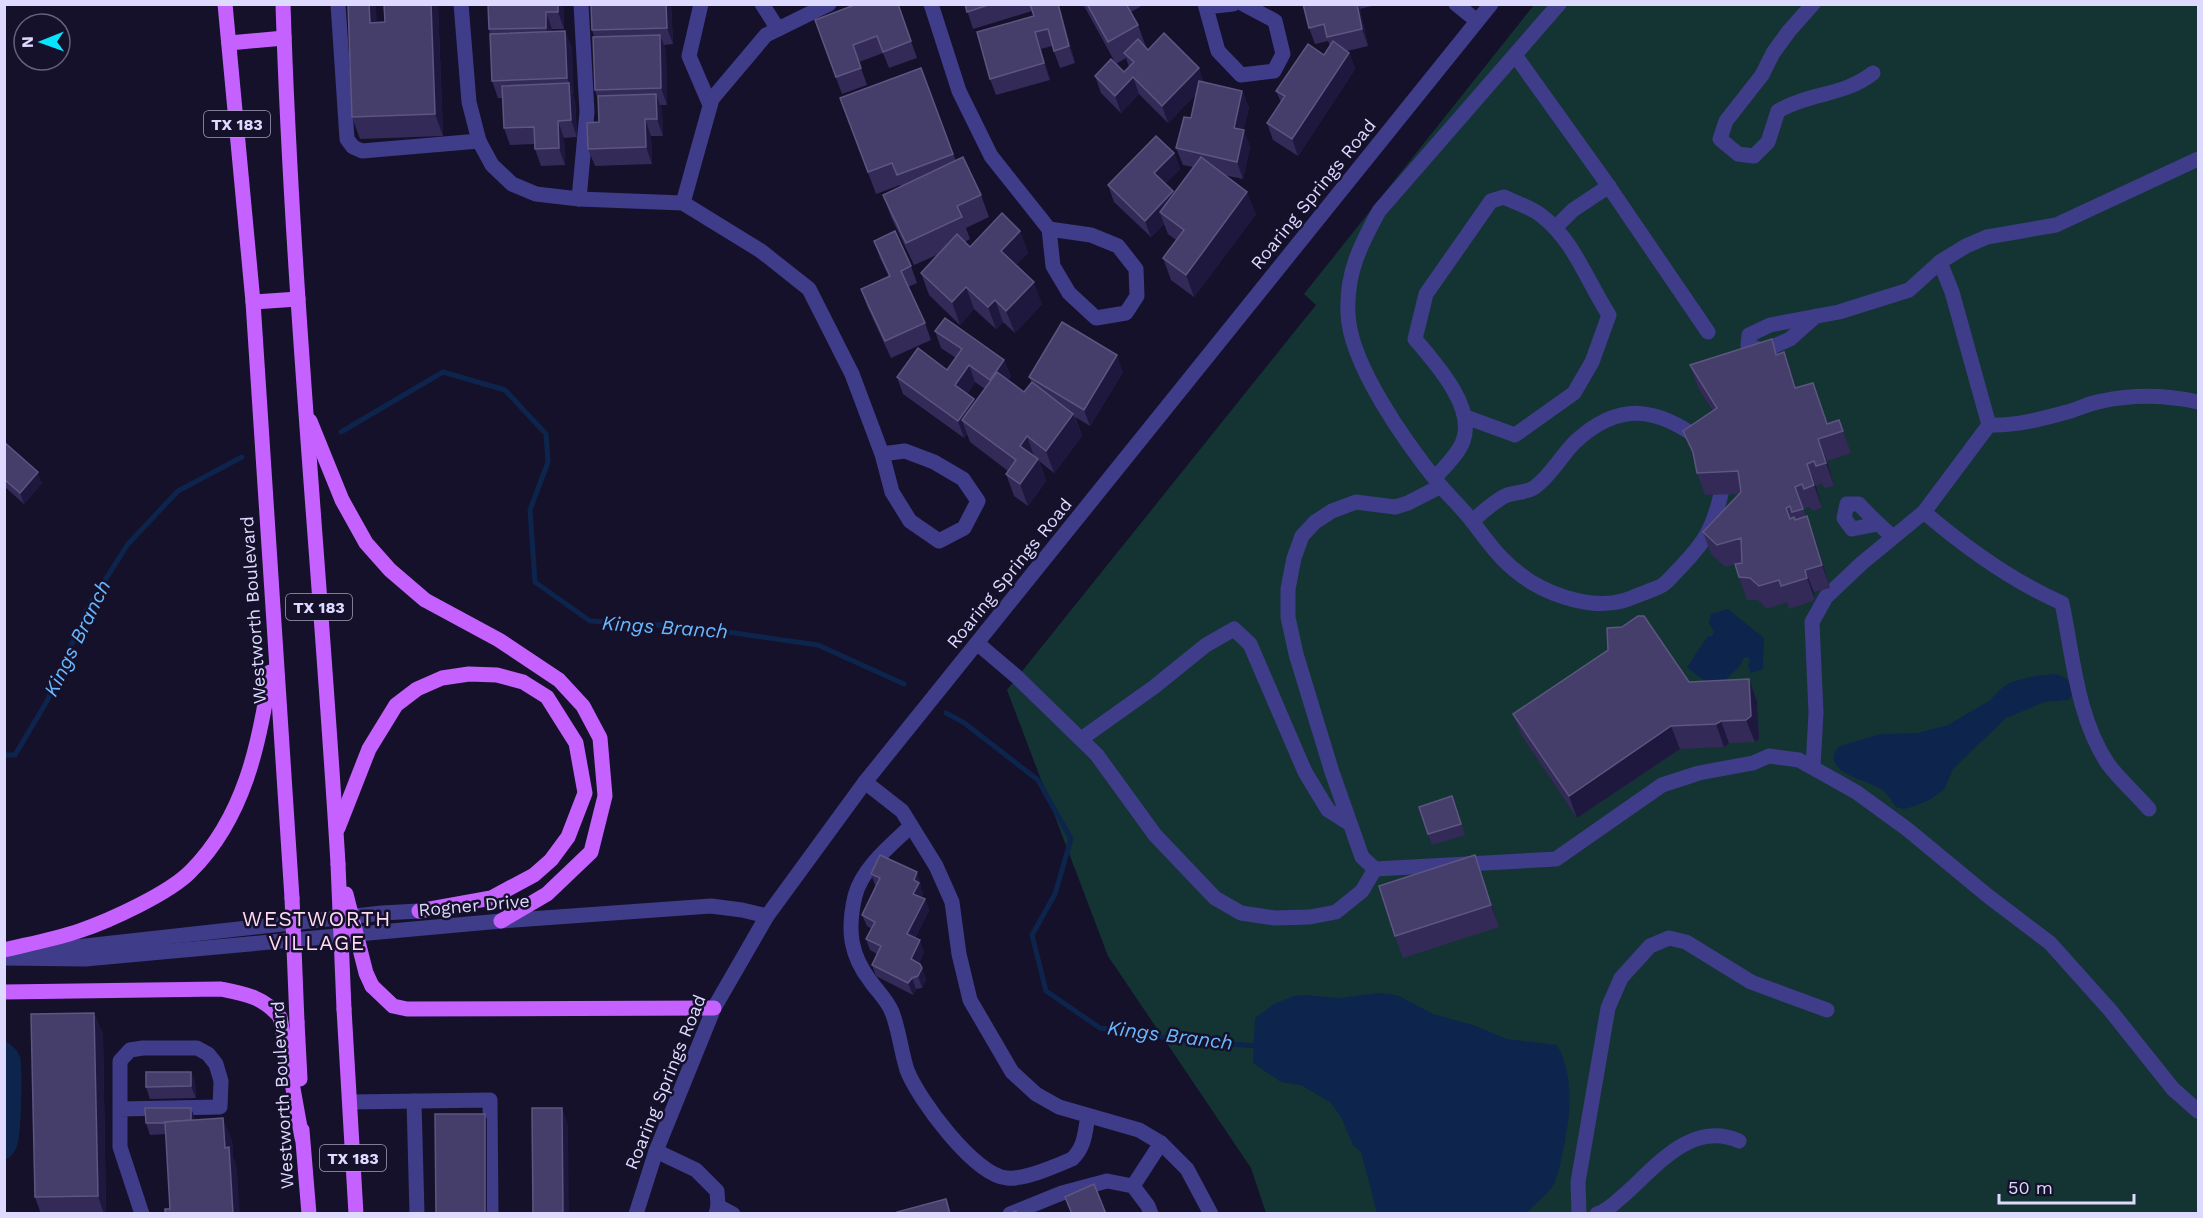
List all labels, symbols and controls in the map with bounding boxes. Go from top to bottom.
north arrow [12,12,72,72]
text: N [18,36,37,48]
road number: TX 183 [204,111,270,137]
street label: Roaring Springs Road [1246,115,1380,273]
street label: Roaring Springs Road [942,494,1076,652]
street label: Westworth Boulevard [236,515,270,705]
water label: Kings Branch [38,576,116,700]
road number: TX 183 [286,594,352,620]
water label: Kings Branch [601,611,729,643]
street label: Rogner Drive [418,890,530,920]
district label: WESTWORTH VILLAGE [242,906,392,955]
street label: Roaring Springs Road [620,991,710,1173]
street label: Westworth Boulevard [267,1000,297,1190]
water label: Kings Branch [1106,1015,1234,1055]
road number: TX 183 [320,1145,386,1171]
scale bar [1999,1167,2134,1205]
text: 50 m [2008,1177,2053,1198]

